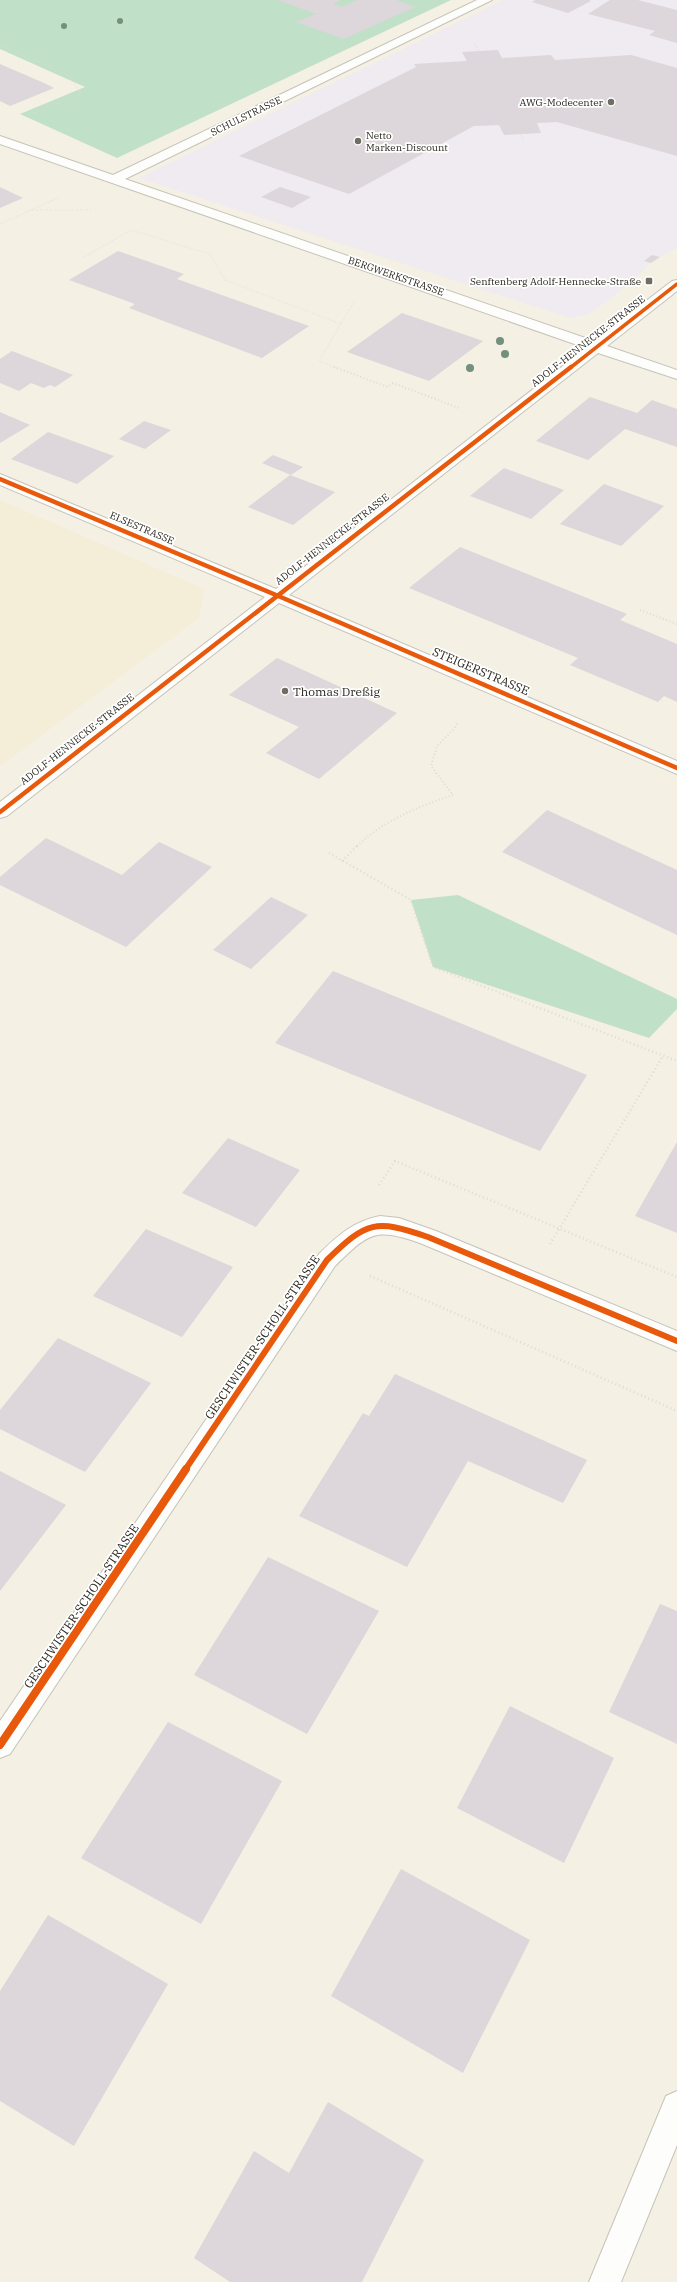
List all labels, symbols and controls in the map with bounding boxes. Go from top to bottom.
street label: SCHULSTRASSE [208,93,284,139]
place label: AWG-Modecenter [520,96,604,109]
marker: AWG-Modecenter [606,97,616,107]
place label: Netto Marken-Discount [366,129,448,154]
marker: Netto Marken-Discount [353,136,363,146]
street label: BERGWERKSTRASSE [346,253,446,299]
place label: Senftenberg Adolf-Hennecke-Straße [470,275,641,288]
marker: Senftenberg Adolf-Hennecke-Straße [644,276,654,286]
street label: ADOLF-HENNECKE-STRASSE [528,292,648,390]
street label: ADOLF-HENNECKE-STRASSE [272,490,392,588]
street label: ELSESTRASSE [108,509,176,547]
street label: STEIGERSTRASSE [430,644,532,698]
place label: Thomas Dreßig [293,684,380,699]
marker: Thomas Dreßig [280,686,290,696]
street label: ADOLF-HENNECKE-STRASSE [17,690,137,788]
street label: GESCHWISTER-SCHOLL-STRASSE [201,1252,323,1422]
street label: GESCHWISTER-SCHOLL-STRASSE [20,1521,142,1691]

